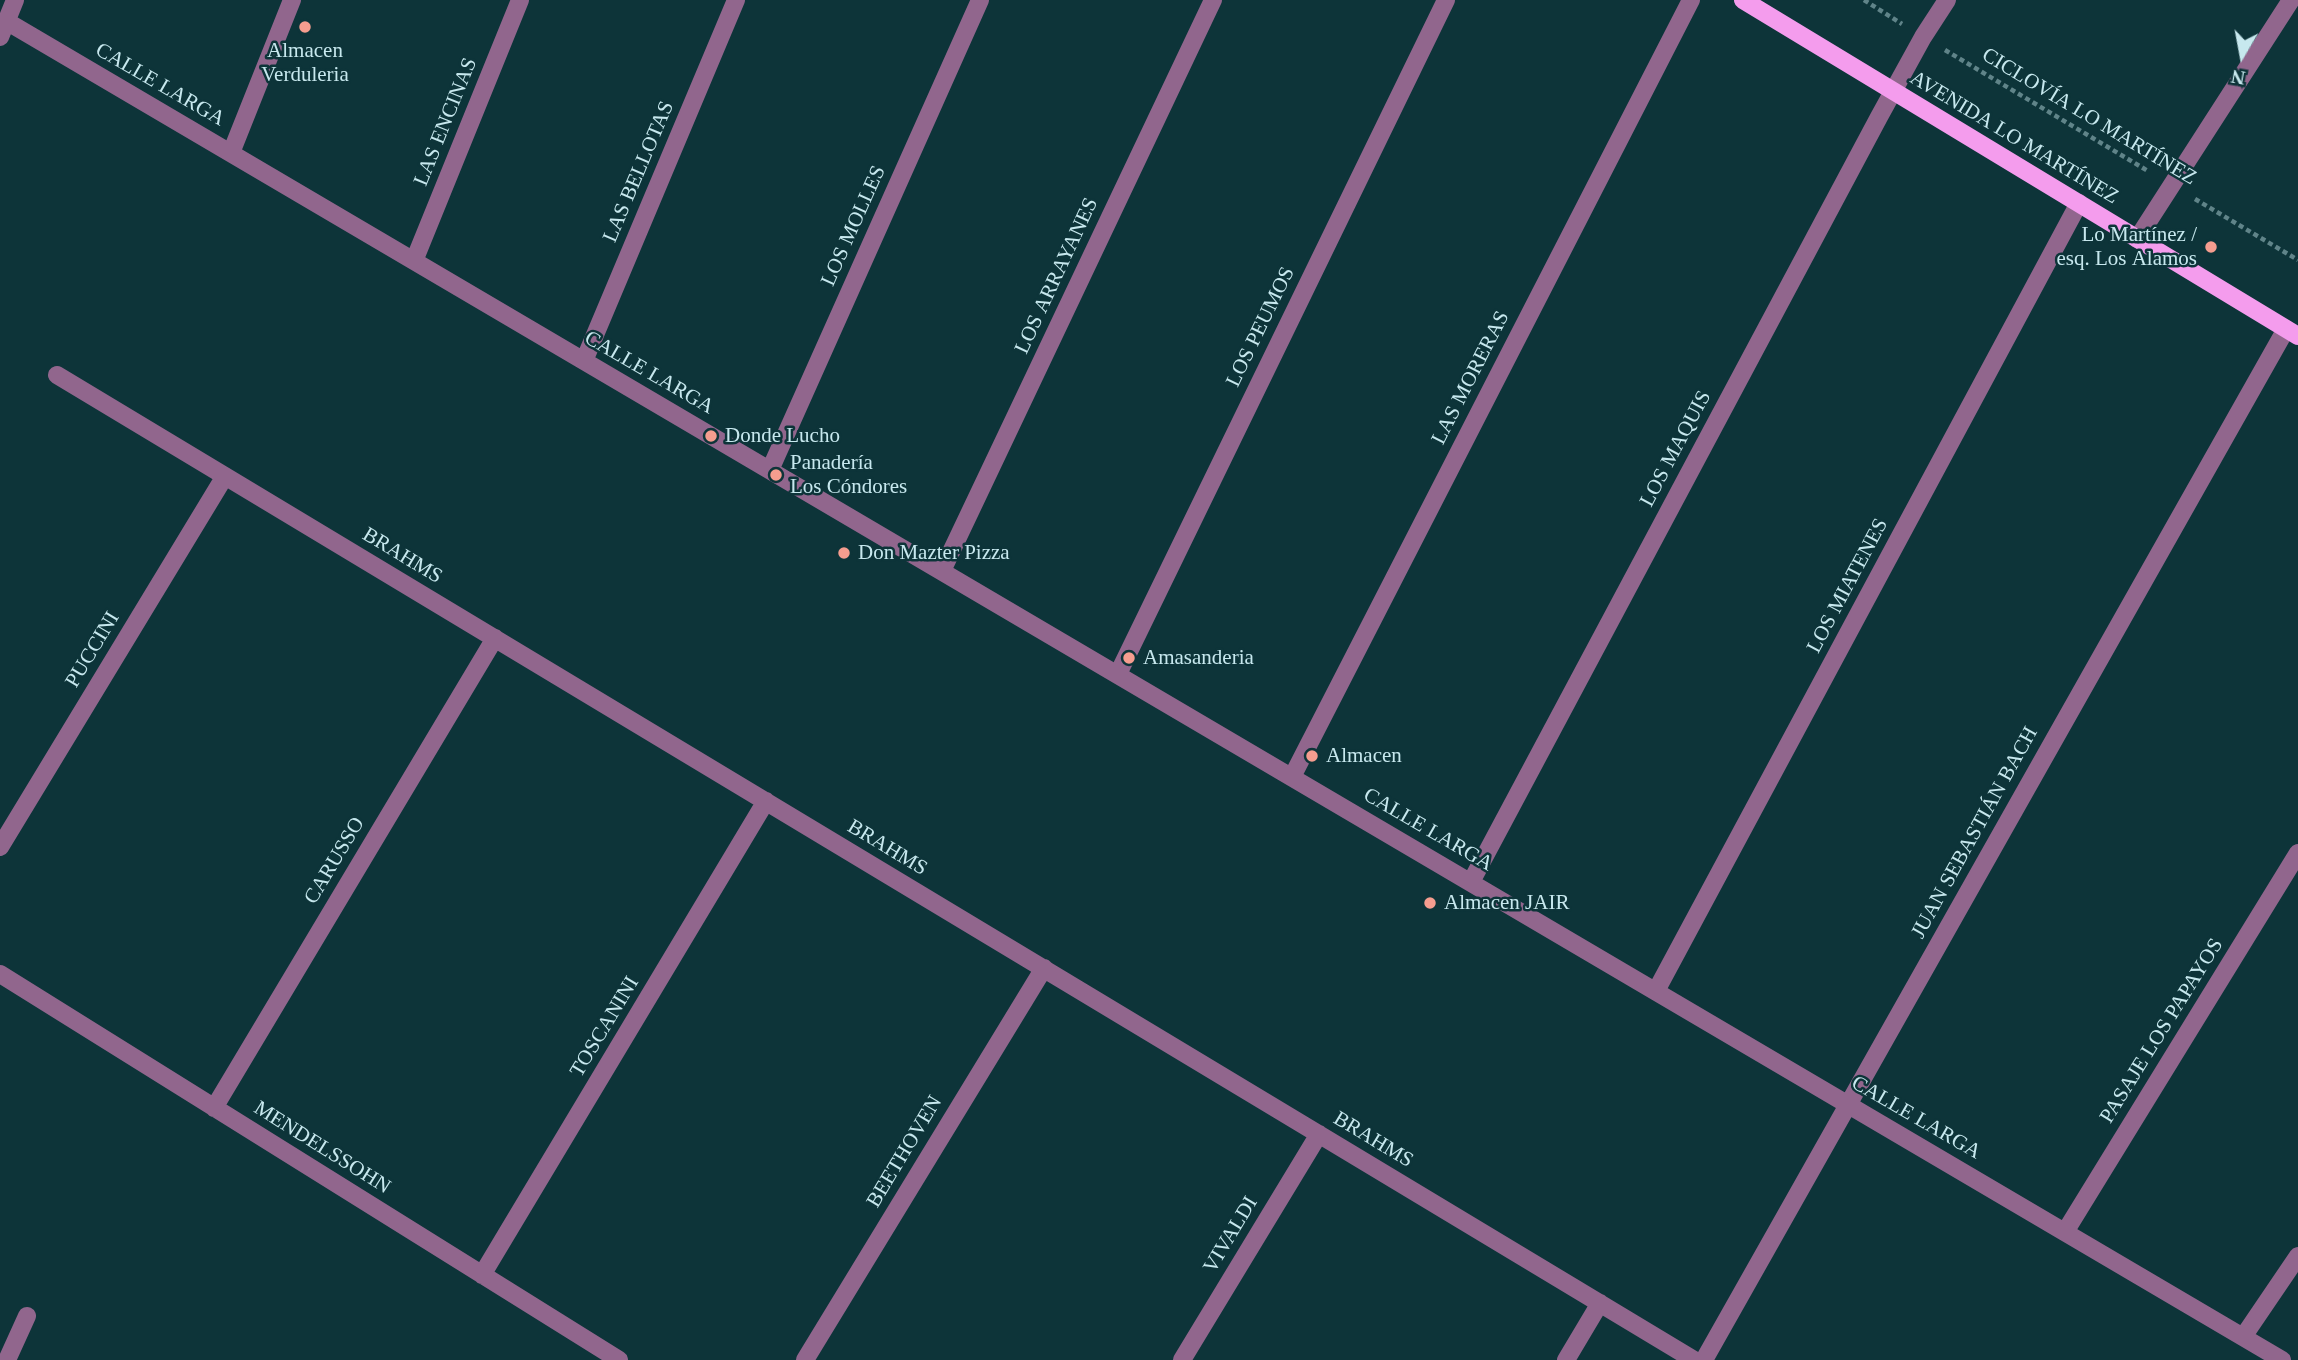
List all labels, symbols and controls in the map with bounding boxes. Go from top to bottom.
marker: Almacen Verduleria [297,19,313,35]
north arrow [2207,21,2277,91]
street label: CALLE LARGA [91,38,229,132]
place label: Almacen Verduleria [261,38,349,88]
street label: CICLOVÍA LO MARTÍNEZ [1977,43,2201,191]
street label: LAS ENCINAS [409,54,483,190]
street label: AVENIDA LO MARTÍNEZ [1905,66,2123,210]
text: N [2230,66,2247,89]
street label: LAS BELLOTAS [598,98,680,246]
street label: LOS MOLLES [816,162,892,290]
street label: LOS ARRAYANES [1010,194,1104,358]
place label: Lo Martínez / esq. Los Alamos [2056,222,2197,272]
marker: Lo Martínez / esq. Los Alamos [2203,239,2219,255]
street label: LOS PEUMOS [1221,263,1301,391]
street label: LAS MORERAS [1427,307,1515,449]
street label: CALLE LARGA [580,326,718,420]
street label: LOS MAQUIS [1635,387,1717,511]
place label: Donde Lucho [725,423,840,449]
marker: Donde Lucho [703,428,719,444]
place label: Panadería Los Cóndores [790,450,907,500]
marker: Panadería Los Cóndores [768,467,784,483]
street label: LOS MIATENES [1802,514,1894,658]
street label: BRAHMS [357,522,447,590]
place label: Don Mazter Pizza [858,540,1010,566]
marker: Don Mazter Pizza [836,545,852,561]
street label: PUCCINI [61,608,125,692]
place label: Amasanderia [1143,645,1254,671]
marker: Amasanderia [1121,650,1137,666]
street label: JUAN SEBASTIÁN BACH [1906,723,2044,943]
place label: Almacen [1326,743,1402,769]
marker: Almacen [1304,748,1320,764]
street label: CALLE LARGA [1359,783,1497,877]
street label: CARUSSO [299,813,371,909]
street label: BRAHMS [842,814,932,882]
place label: Almacen JAIR [1444,890,1569,916]
marker: Almacen JAIR [1422,895,1438,911]
street label: PASAJE LOS PAPAYOS [2095,934,2229,1128]
street label: TOSCANINI [565,972,645,1082]
street label: CALLE LARGA [1847,1071,1985,1165]
street label: BEETHOVEN [862,1092,948,1212]
street label: MENDELSSOHN [249,1096,395,1200]
street label: BRAHMS [1328,1106,1418,1174]
street label: VIVALDI [1198,1192,1264,1278]

